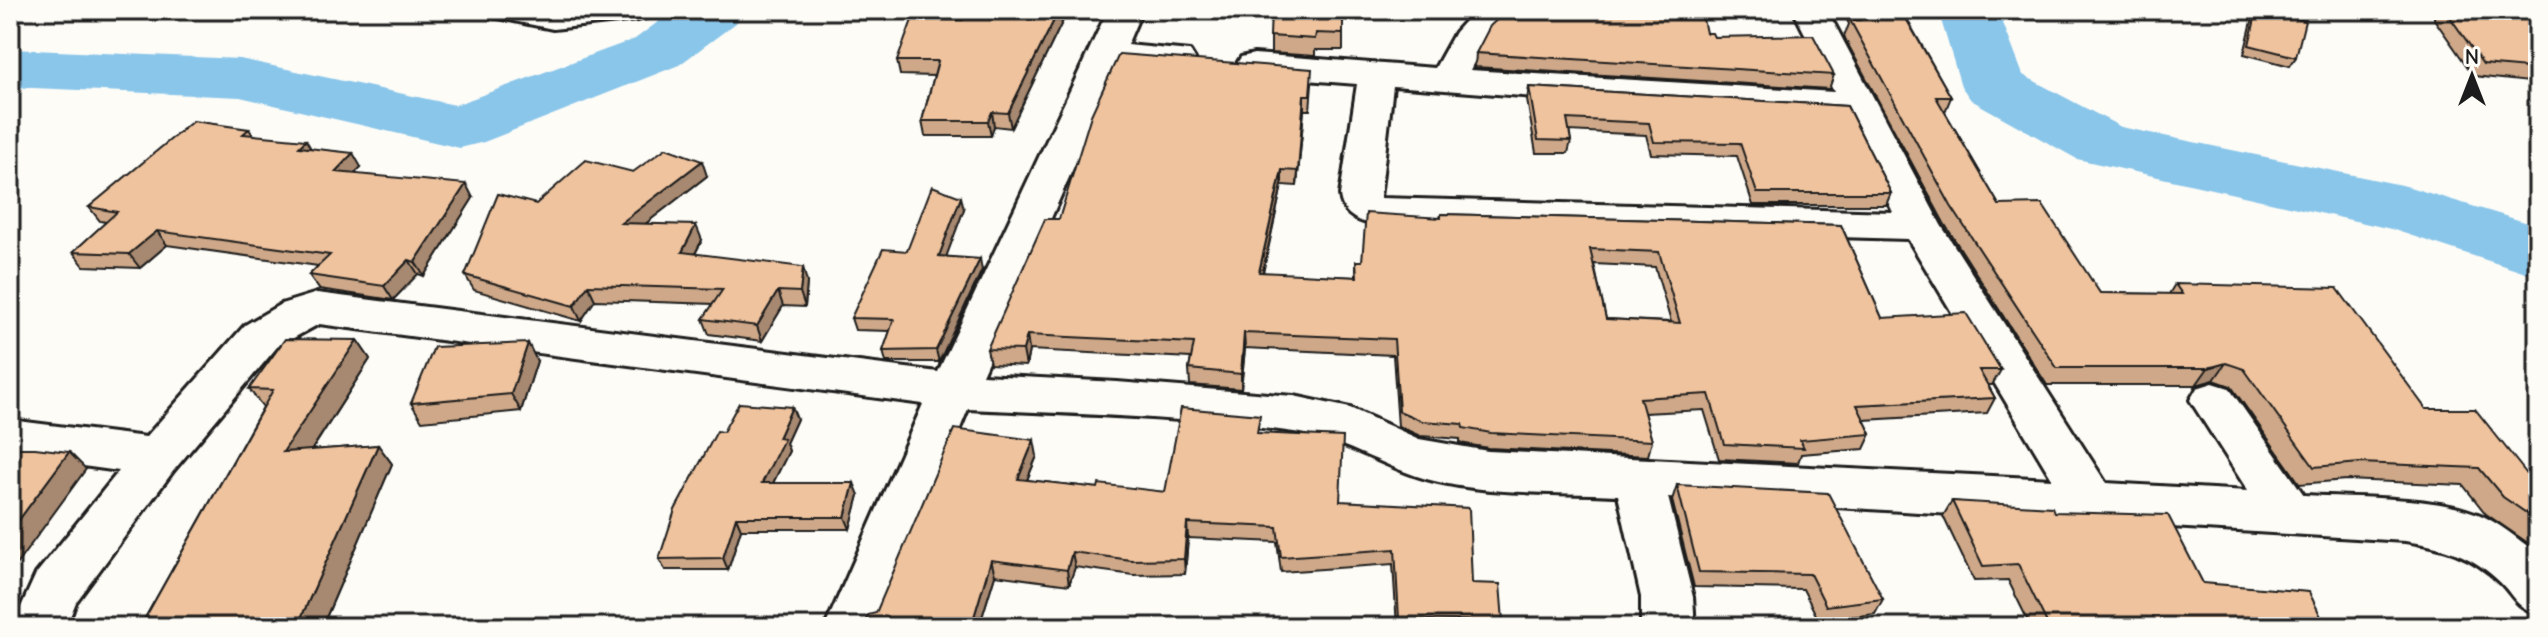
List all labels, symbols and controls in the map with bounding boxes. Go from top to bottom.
north arrow [2432,36,2512,116]
text: N [2465,44,2479,70]

